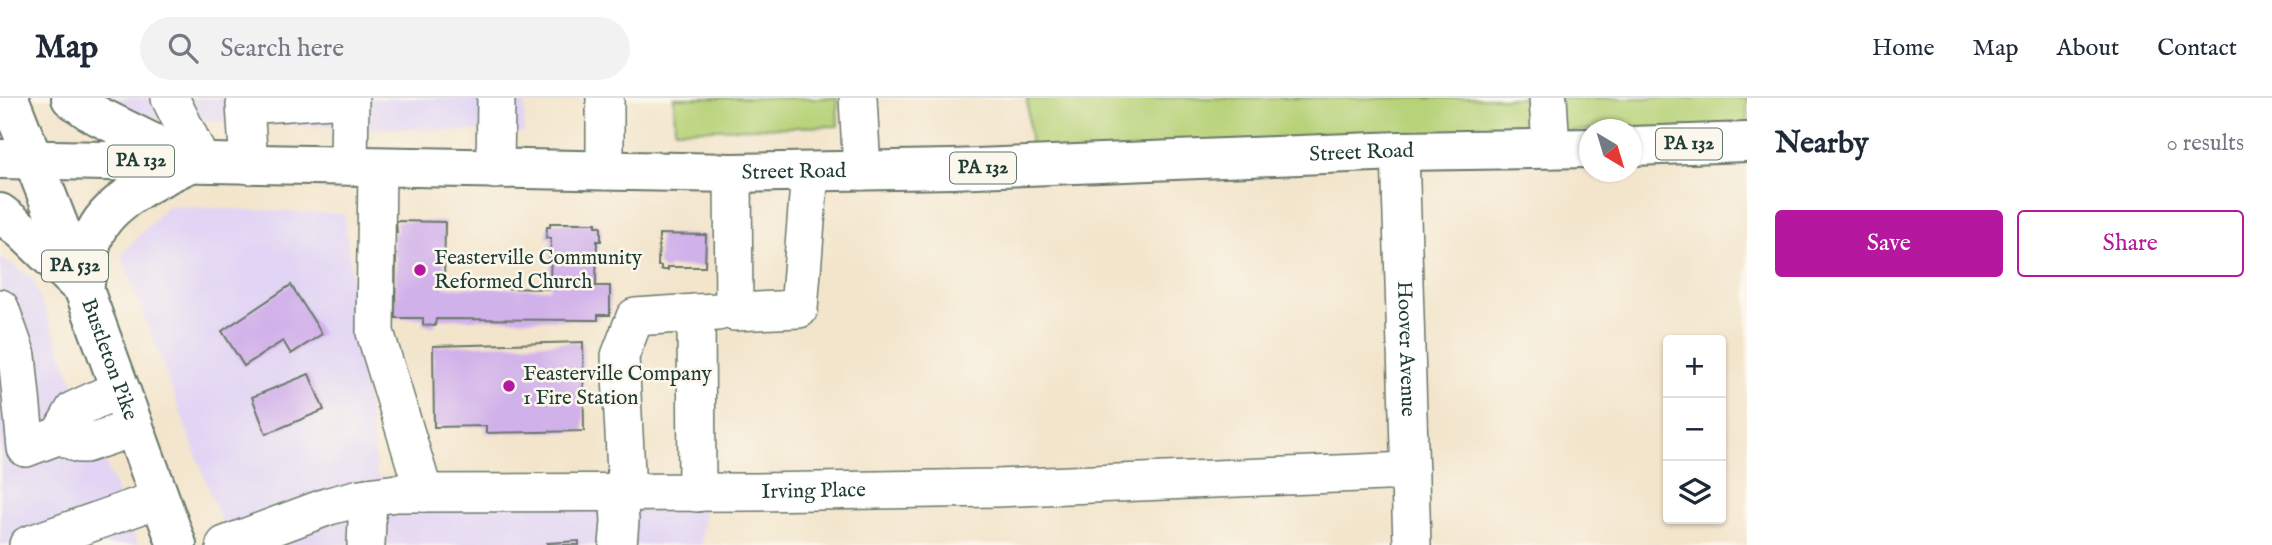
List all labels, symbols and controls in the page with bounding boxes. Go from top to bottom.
search box [140,17,630,80]
text: Map [35,27,98,69]
icon: search [164,29,202,67]
text: Search here [220,32,344,65]
text: Home [1872,33,1935,64]
text: Map [1973,33,2019,64]
text: About [2057,33,2119,64]
text: Contact [2157,33,2237,64]
north arrow [1579,119,1642,182]
text: Nearby [1775,125,1868,163]
road number: PA 132 [1656,128,1722,159]
text: 0 results [2166,129,2244,158]
street label: Street Road [1309,137,1415,168]
road number: PA 132 [108,146,174,176]
road number: PA 132 [950,152,1016,184]
street label: Street Road [741,157,847,186]
button: Save [1775,210,2003,277]
button: Share [2017,210,2244,277]
place label: Feasterville Community Reformed Church [434,245,643,296]
road number: PA 532 [42,250,108,282]
marker: Feasterville Community Reformed Church [412,262,428,278]
street label: Hoover Avenue [1390,281,1422,417]
street label: Bustleton Pike [75,295,144,424]
map controls [1663,335,1726,524]
button: + [1663,335,1726,398]
place label: Feasterville Company 1 Fire Station [523,361,712,412]
marker: Feasterville Company 1 Fire Station [501,378,517,394]
button: − [1663,398,1726,461]
button: layers [1663,461,1726,524]
street label: Irving Place [761,477,866,505]

